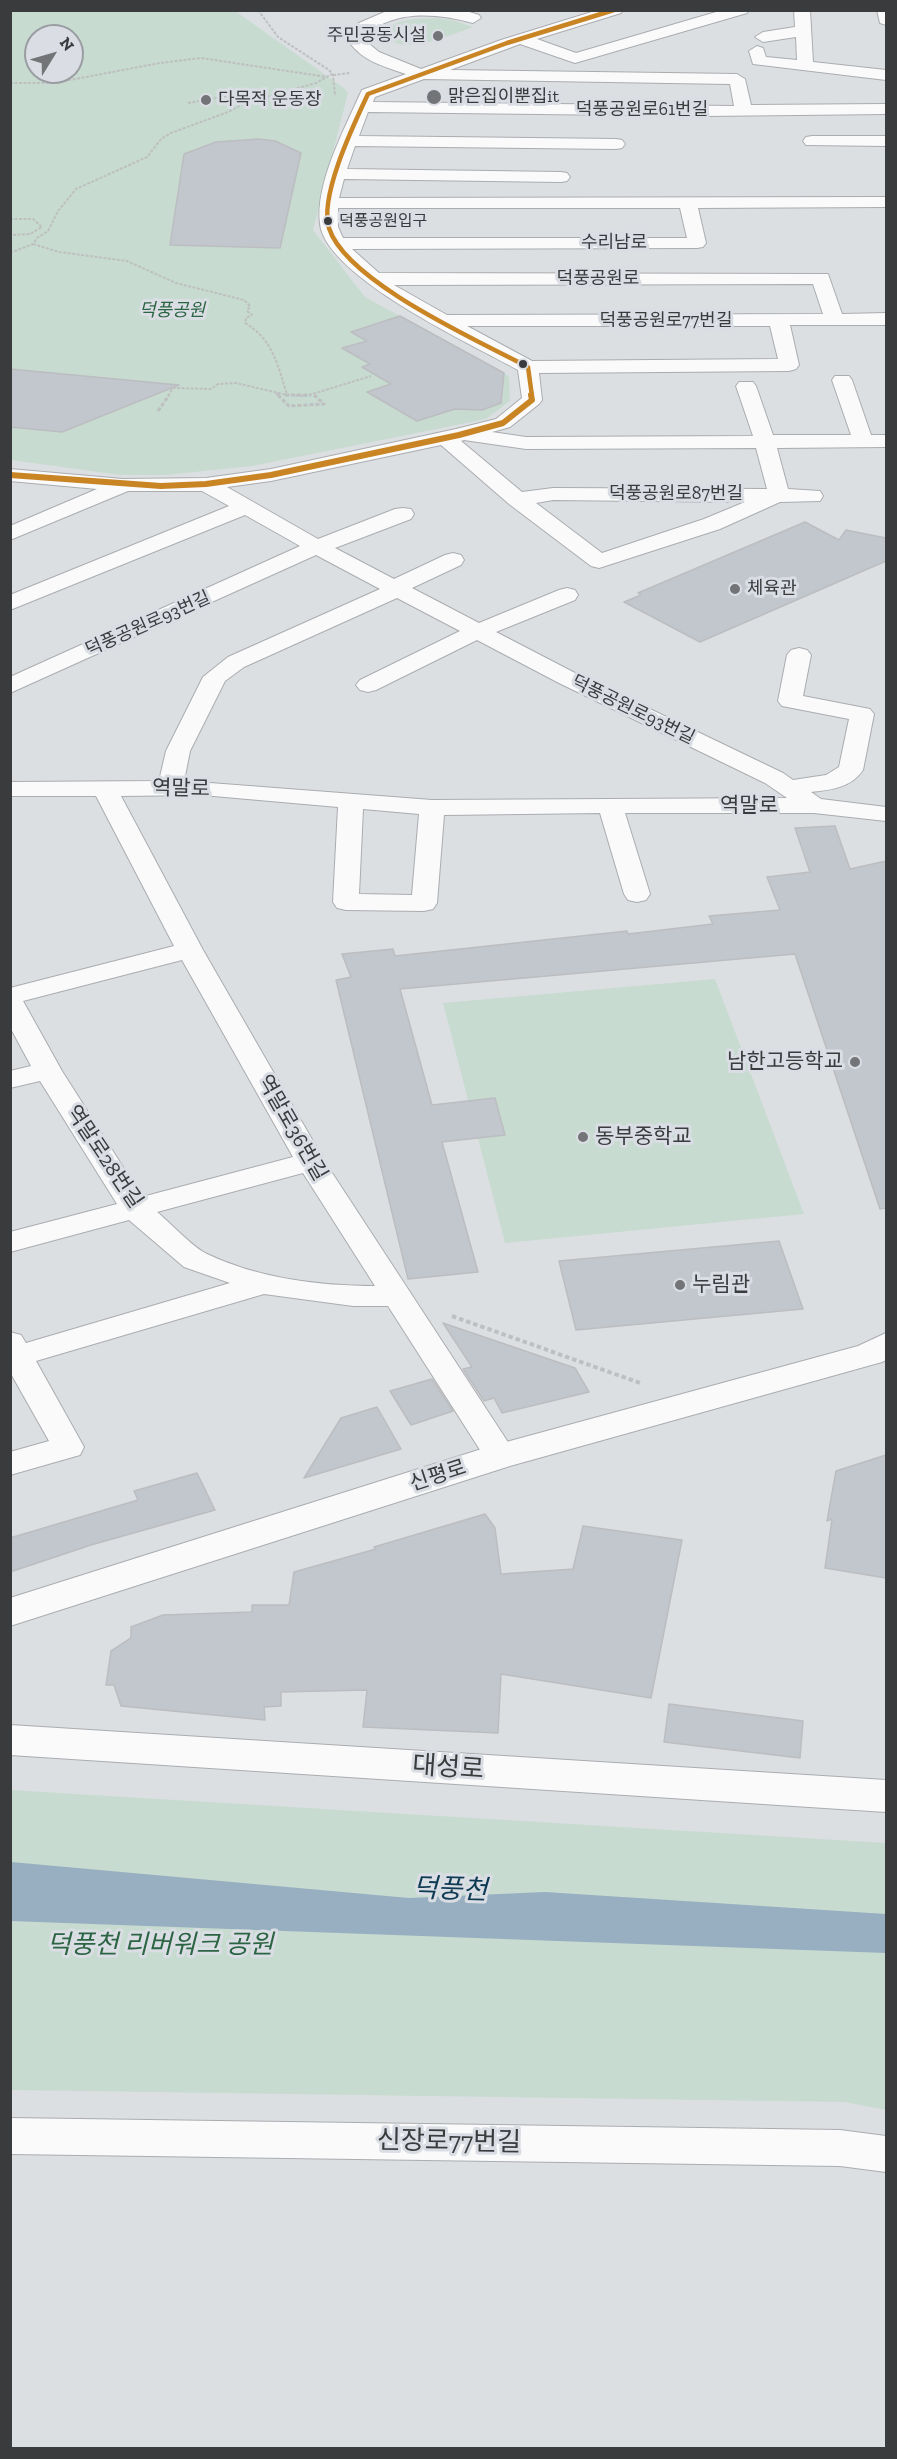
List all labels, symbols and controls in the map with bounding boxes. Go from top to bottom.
north arrow [24,24,84,84]
place label: 주민공동시설 [327,25,426,47]
marker: 주민공동시설 [431,29,445,43]
text: N [56,33,78,55]
place label: 맑은집이뿐집it [448,86,559,108]
marker: 맑은집이뿐집it [425,88,443,106]
place label: 다목적 운동장 [218,89,321,111]
marker: 다목적 운동장 [199,93,213,107]
street label: 덕풍공원로61번길 [576,99,708,121]
place label: 덕풍공원입구 [339,211,427,231]
marker: 덕풍공원입구 [322,215,334,227]
street label: 수리남로 [581,232,647,254]
street label: 덕풍공원로 [557,268,639,290]
park label: 덕풍공원 [139,300,205,322]
street label: 덕풍공원로77번길 [600,310,732,332]
unlabelled marker [517,358,529,370]
street label: 덕풍공원로87번길 [609,483,743,505]
place label: 체육관 [747,578,797,600]
marker: 체육관 [728,582,742,596]
street label: 덕풍공원로93번길 [82,587,214,661]
street label: 덕풍공원로93번길 [568,671,698,749]
street label: 역말로 [152,776,210,802]
street label: 역말로 [720,793,778,819]
place label: 남한고등학교 [727,1049,843,1075]
marker: 남한고등학교 [848,1055,862,1069]
street label: 역말로36번길 [252,1071,332,1185]
street label: 역말로28번길 [60,1101,148,1213]
place label: 동부중학교 [595,1124,692,1150]
marker: 동부중학교 [576,1130,590,1144]
place label: 누림관 [692,1272,750,1298]
marker: 누림관 [673,1278,687,1292]
street label: 신평로 [407,1455,469,1497]
street label: 대성로 [411,1750,485,1786]
water label: 덕풍천 [412,1873,488,1907]
park label: 덕풍천 리버워크 공원 [47,1930,273,1962]
street label: 신장로77번길 [377,2125,521,2159]

